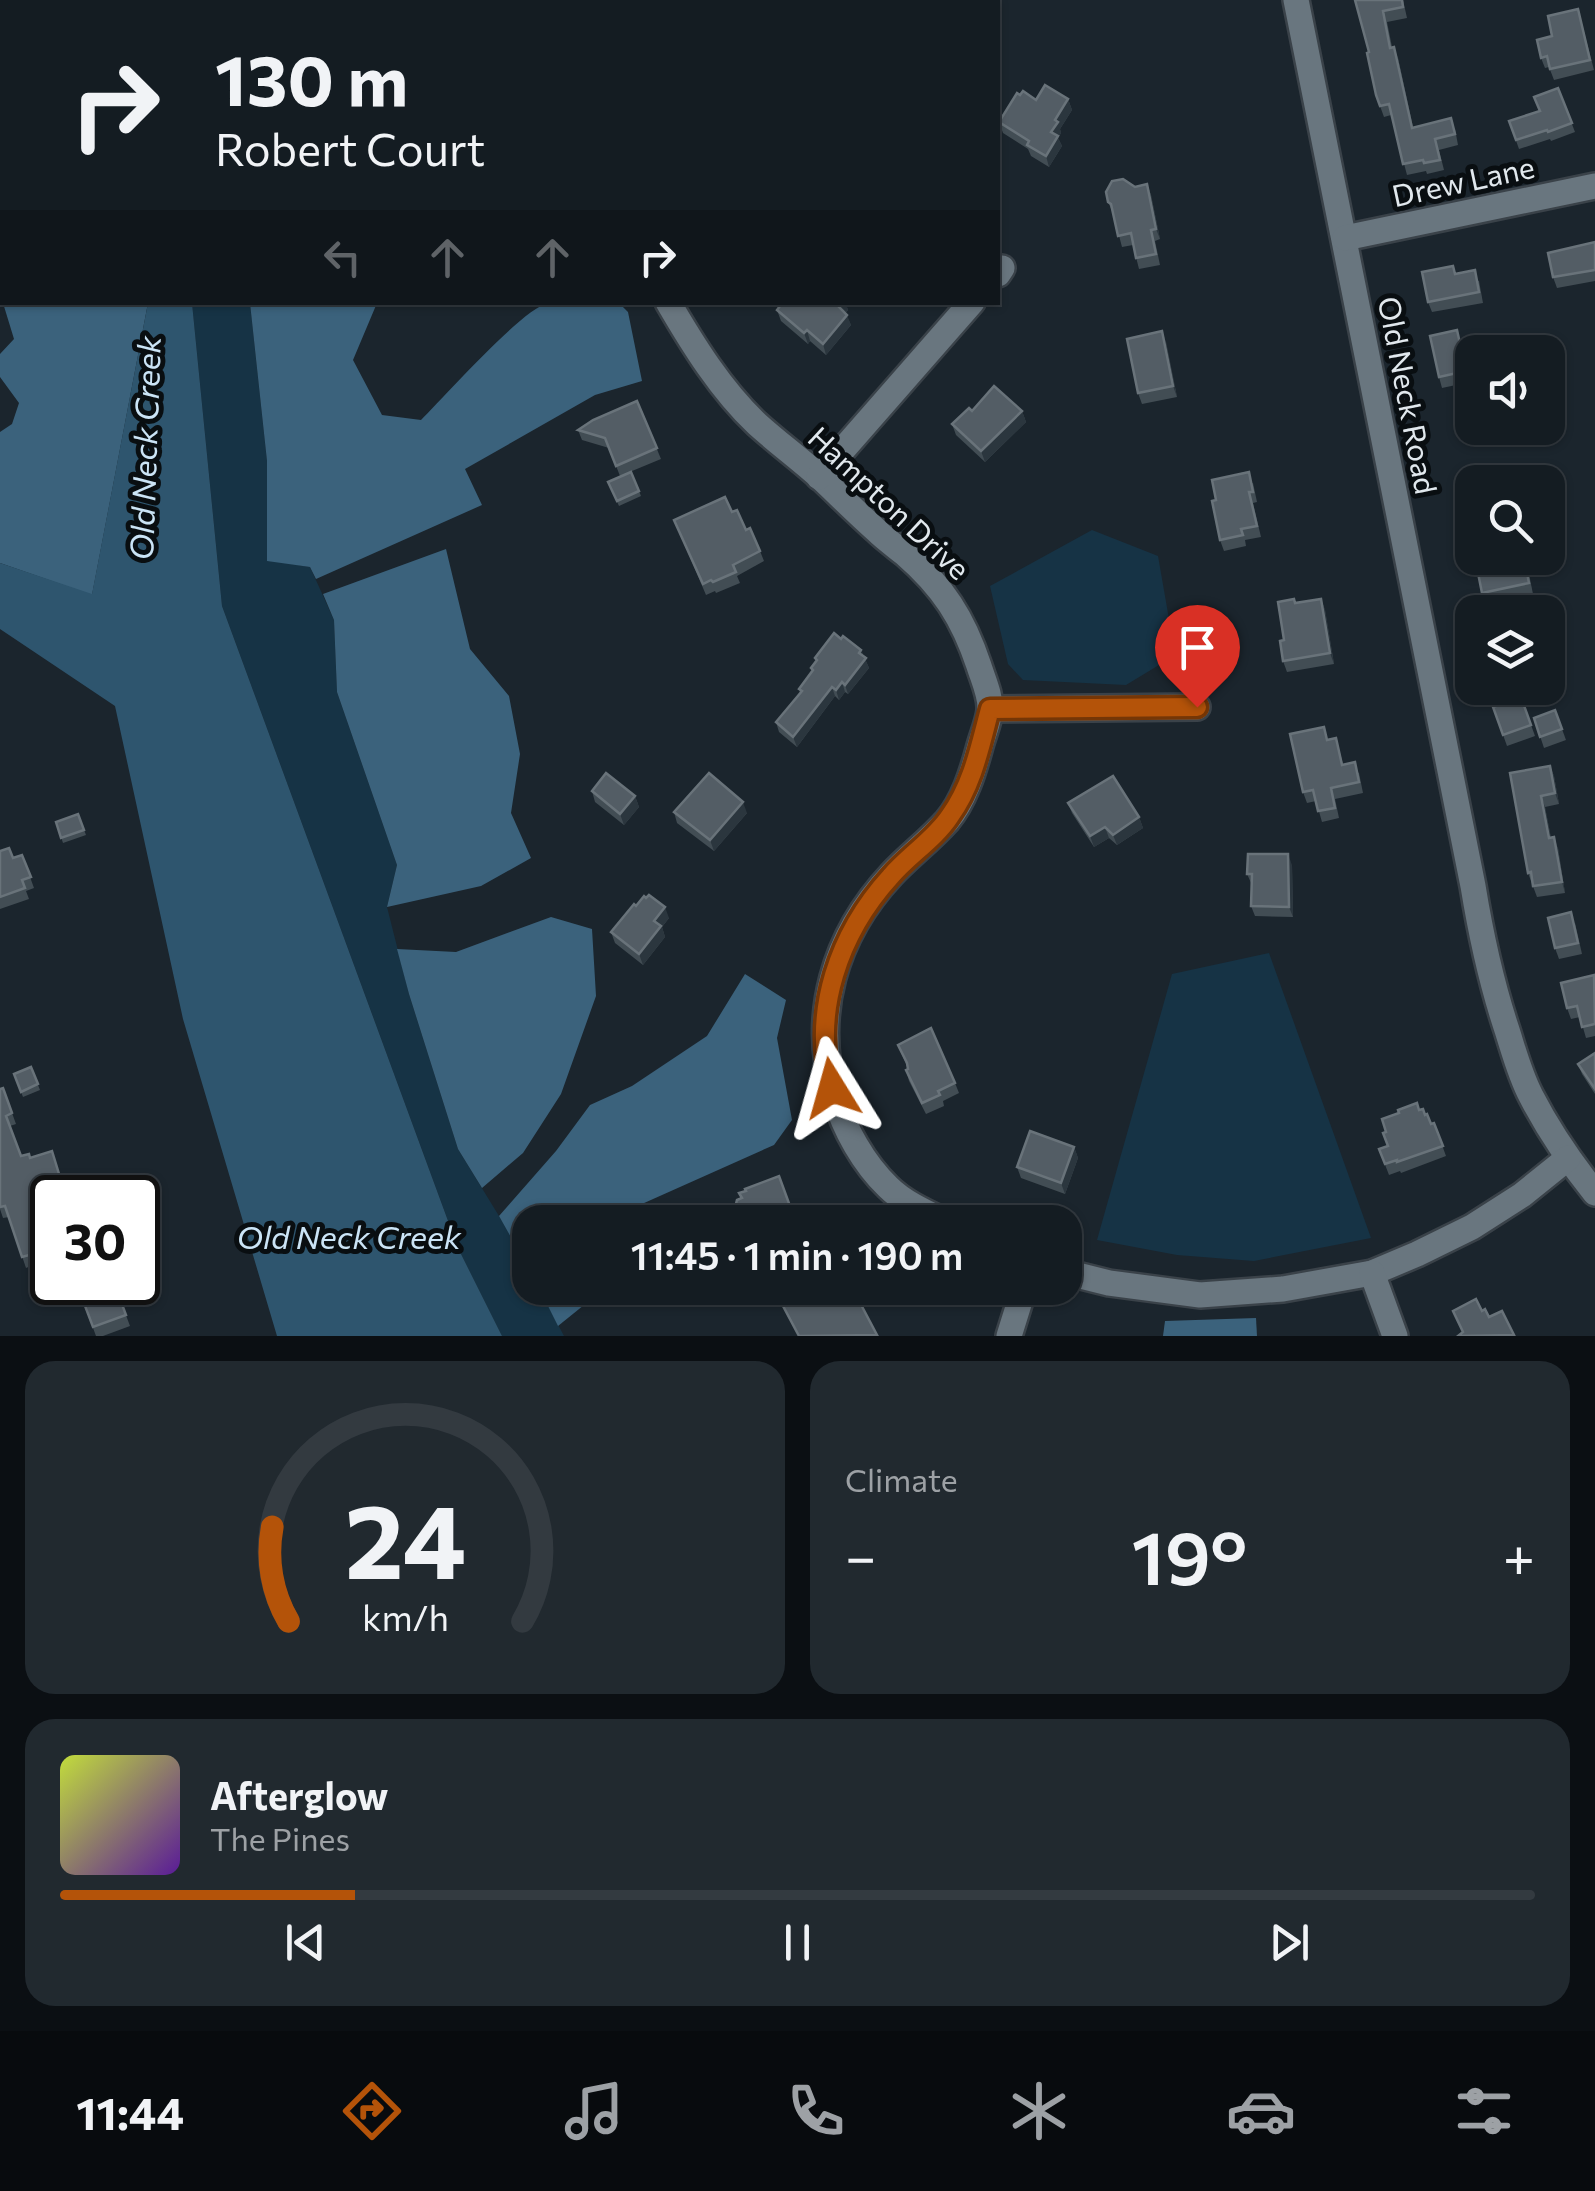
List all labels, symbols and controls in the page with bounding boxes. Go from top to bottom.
text: 130 m [215,35,408,120]
icon: right [50,40,180,170]
text: Robert Court [215,120,485,175]
street label: Drew Lane [1388,147,1538,213]
icon: left [315,230,370,285]
icon: ahead [420,230,475,285]
icon: ahead [525,230,580,285]
icon: right [630,230,685,285]
street label: Old Neck Road [1372,293,1446,497]
water label: Old Neck Creek [120,335,168,561]
map controls [1455,335,1565,705]
button: sound [1455,335,1565,445]
street label: Hampton Drive [802,418,978,586]
button: search [1455,465,1565,575]
button: layers [1455,595,1565,705]
pin [1155,605,1240,708]
icon: arrive [1170,620,1225,675]
position arrow [780,1036,884,1140]
speed limit sign: 30 [30,1175,160,1305]
water label: Old Neck Creek [237,1216,462,1256]
text: 11:45 · 1 min · 190 m [631,1231,963,1278]
text: Climate [845,1459,958,1499]
text: 24 [344,1473,466,1600]
text: 19° [1131,1509,1247,1600]
text: − [845,1521,876,1588]
text: + [1503,1521,1535,1588]
text: km/h [362,1595,448,1638]
text: Afterglow [210,1771,388,1818]
text: The Pines [210,1818,350,1858]
icon: previous [278,1915,333,1970]
icon: pause [770,1915,825,1970]
icon: next [1262,1915,1317,1970]
icon: directions [337,2076,407,2146]
icon: music [559,2076,629,2146]
icon: phone [781,2076,851,2146]
icon: climate [1004,2076,1074,2146]
icon: car [1226,2076,1296,2146]
icon: filters [1449,2076,1519,2146]
text: 11:44 [76,2084,184,2139]

